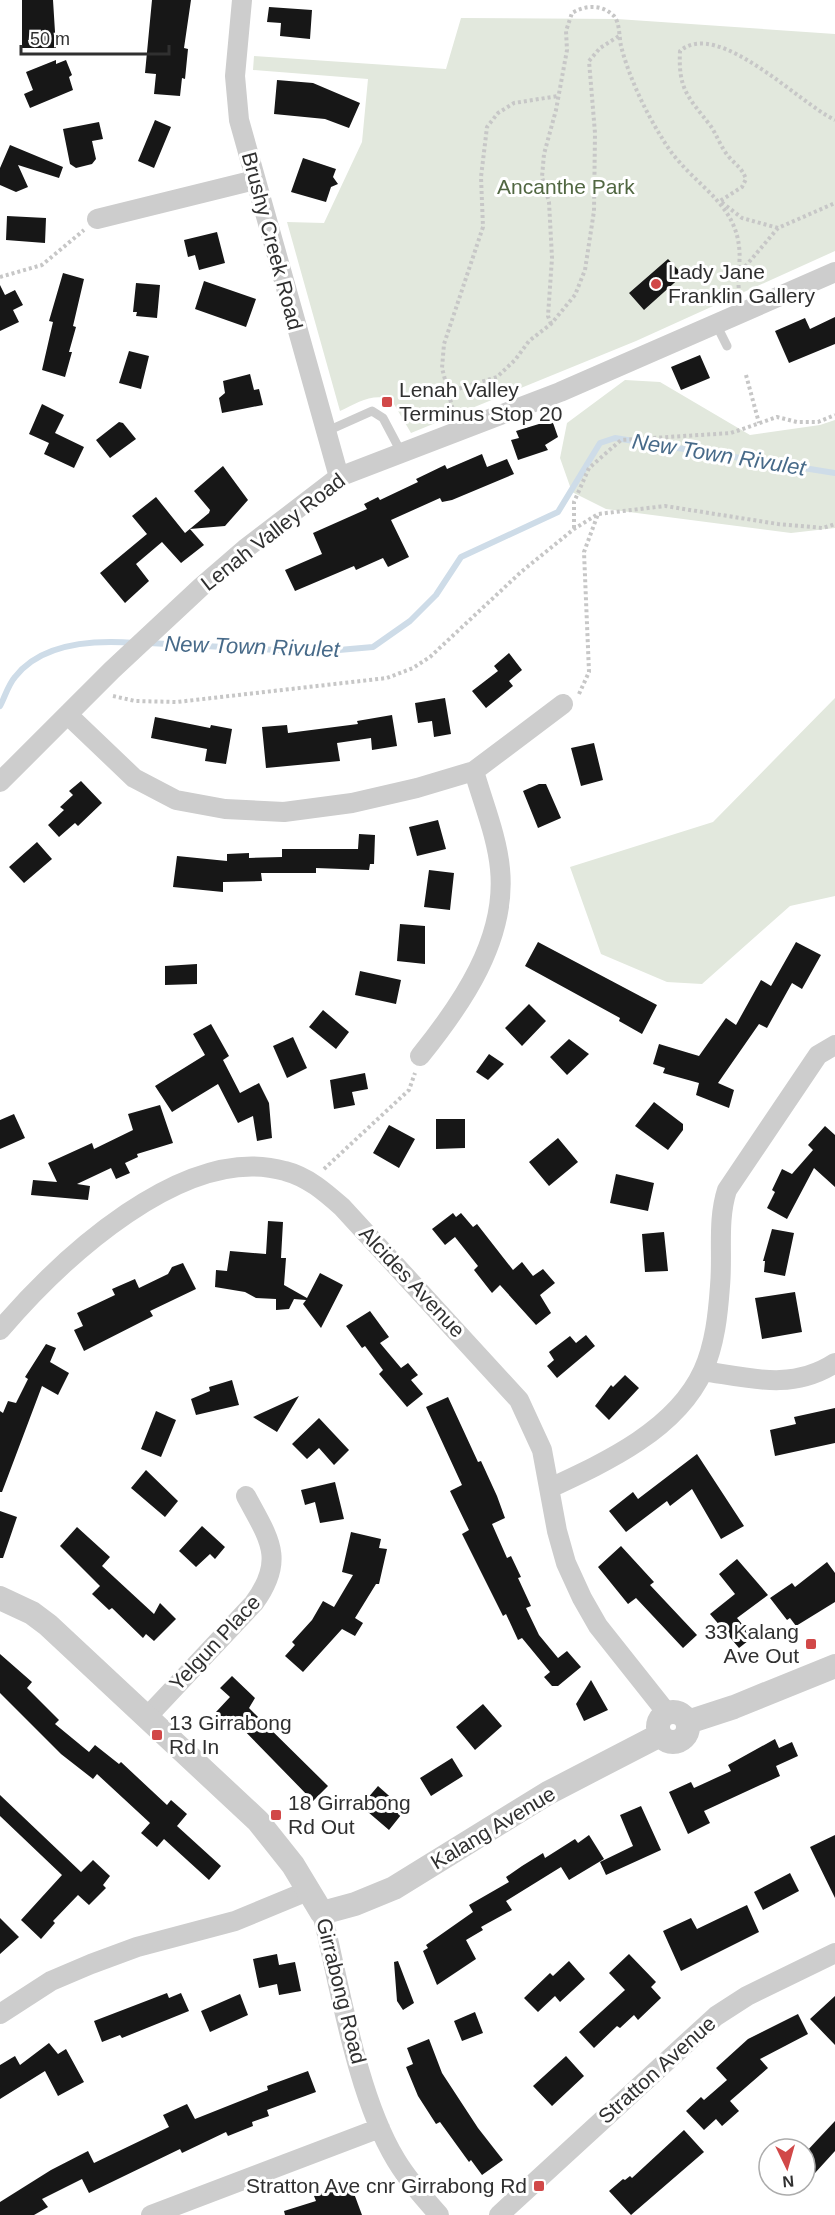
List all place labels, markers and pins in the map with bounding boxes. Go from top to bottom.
place label: Lady Jane Franklin Gallery [668,260,816,307]
marker: Lady Jane Franklin Gallery [649,277,663,291]
place label: Lenah Valley Terminus Stop 20 [399,378,562,425]
marker: Lenah Valley Terminus Stop 20 [380,395,394,409]
place label: 33 Kalang Ave Out [704,1620,799,1667]
marker: 33 Kalang Ave Out [804,1637,818,1651]
place label: 13 Girrabong Rd In [169,1711,292,1758]
marker: 13 Girrabong Rd In [150,1728,164,1742]
place label: 18 Girrabong Rd Out [288,1791,411,1838]
marker: 18 Girrabong Rd Out [269,1808,283,1822]
place label: Stratton Ave cnr Girrabong Rd [246,2174,527,2197]
marker: Stratton Ave cnr Girrabong Rd [532,2179,546,2193]

